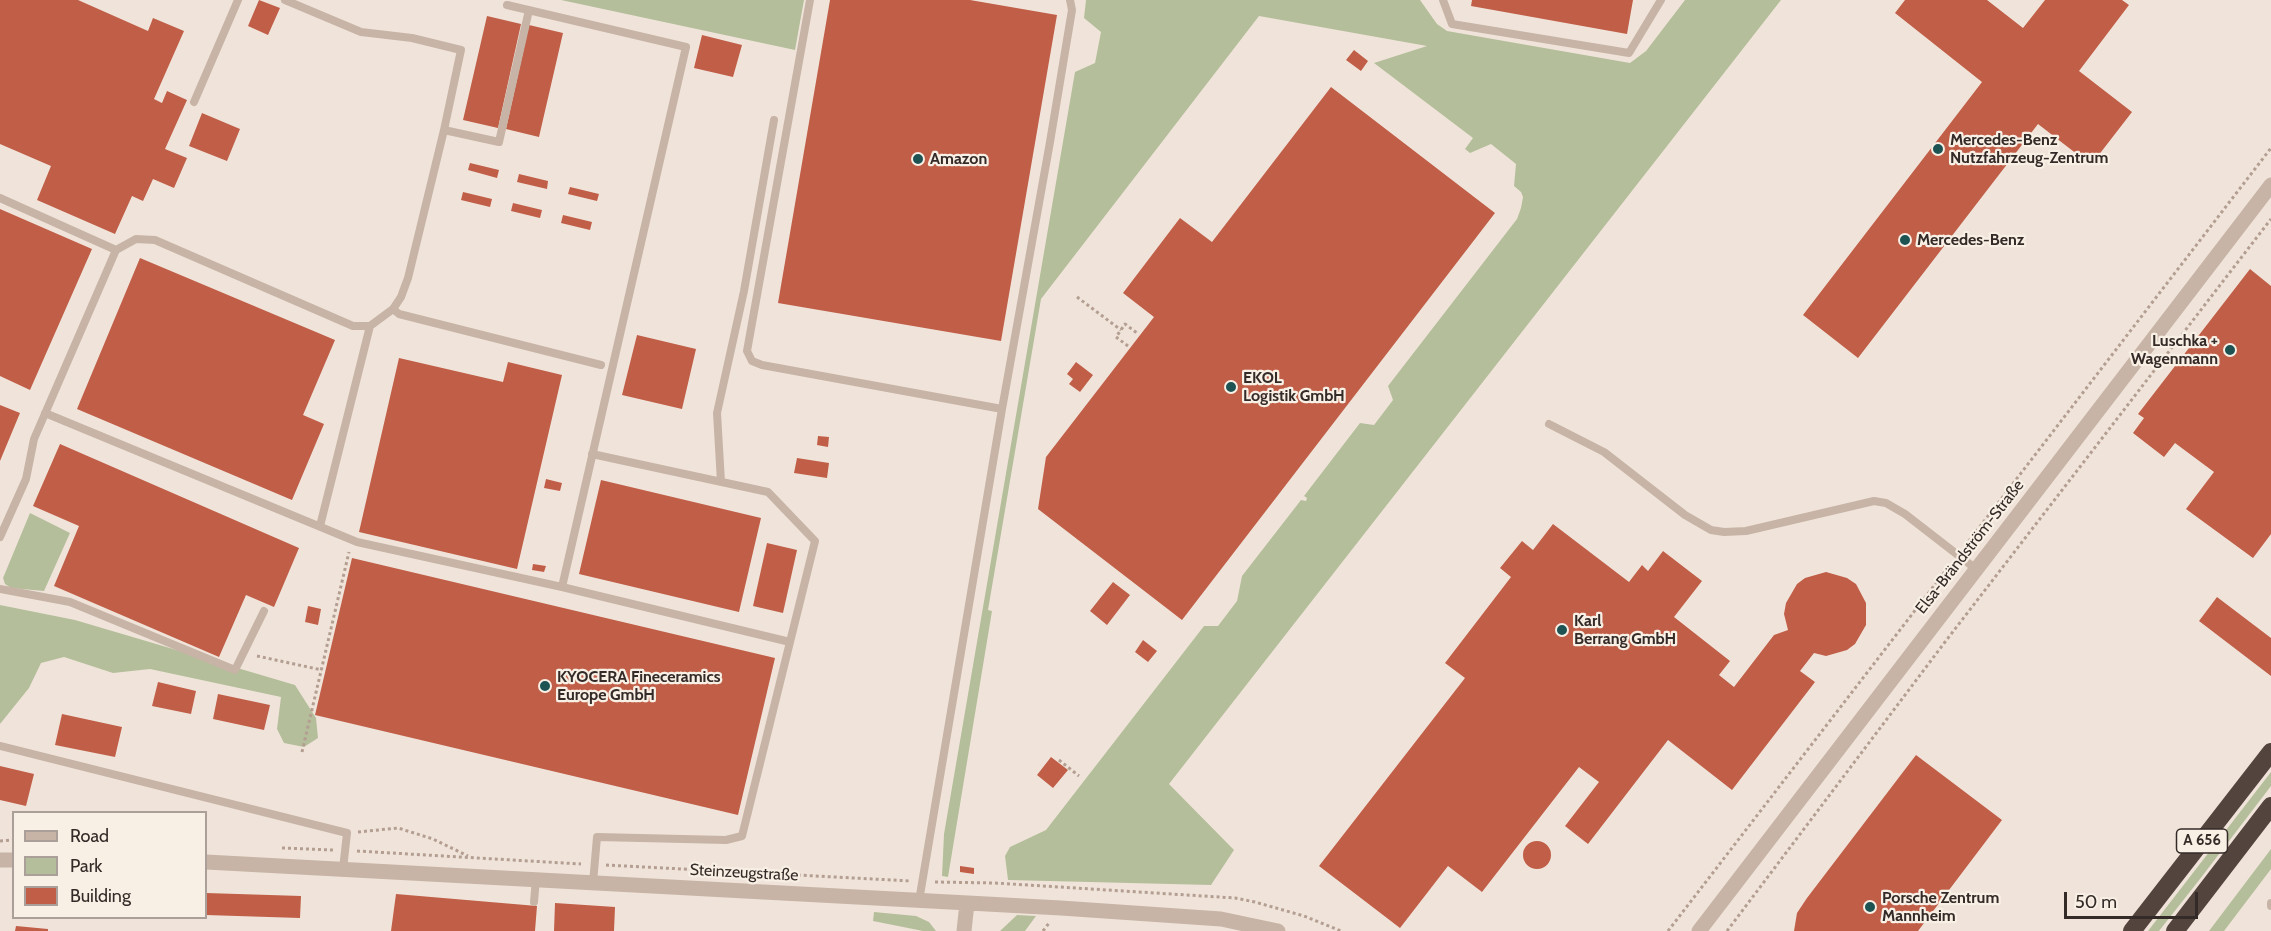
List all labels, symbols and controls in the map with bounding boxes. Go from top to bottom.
place label: Mercedes-Benz Nutzfahrzeug-Zentrum [1950,130,2108,168]
marker: Mercedes-Benz Nutzfahrzeug-Zentrum [1931,142,1945,156]
place label: Amazon [930,149,987,169]
marker: Amazon [911,152,925,166]
place label: Mercedes-Benz [1917,230,2024,250]
marker: Mercedes-Benz [1898,233,1912,247]
place label: Luschka + Wagenmann [2131,331,2218,369]
marker: Luschka + Wagenmann [2223,343,2237,357]
place label: EKOL Logistik GmbH [1243,368,1345,406]
marker: EKOL Logistik GmbH [1224,380,1238,394]
street label: Elsa-Brändström-Straße [1912,476,2028,618]
place label: Karl Berrang GmbH [1574,611,1676,649]
marker: Karl Berrang GmbH [1555,623,1569,637]
place label: KYOCERA Fineceramics Europe GmbH [557,667,720,705]
marker: KYOCERA Fineceramics Europe GmbH [538,679,552,693]
legend [12,811,207,919]
text: Road [70,825,109,847]
road number: A 656 [2176,829,2228,853]
text: Park [70,855,102,877]
street label: Steinzeugstraße [689,861,799,885]
scale bar [2067,880,2200,918]
text: Building [70,885,131,907]
place label: Porsche Zentrum Mannheim [1882,888,1999,926]
text: 50 m [2075,891,2117,913]
marker: Porsche Zentrum Mannheim [1863,900,1877,914]

